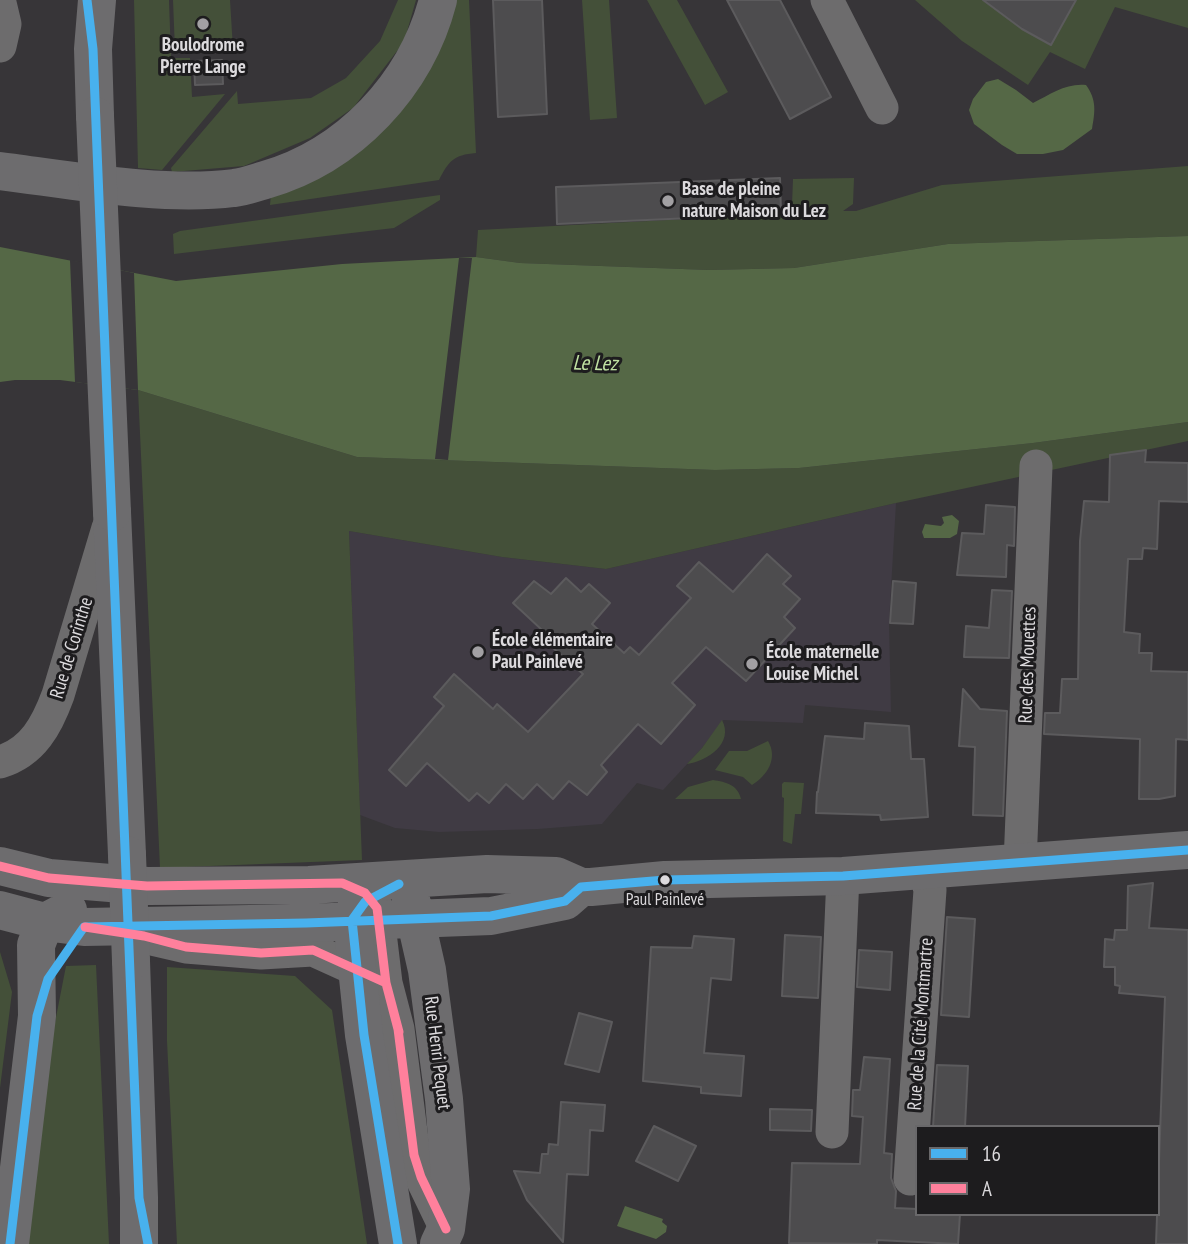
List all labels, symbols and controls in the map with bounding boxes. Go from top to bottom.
marker: Boulodrome Pierre Lange [195,16,211,32]
place label: Boulodrome Pierre Lange [160,35,246,79]
place label: Base de pleine nature Maison du Lez [682,179,826,223]
marker: Base de pleine nature Maison du Lez [660,193,676,209]
water label: Le Lez [572,351,618,377]
street label: Rue de Corinthe [46,595,98,701]
street label: Rue des Mouettes [1015,606,1041,724]
place label: École élémentaire Paul Painlevé [492,630,613,674]
place label: École maternelle Louise Michel [766,642,879,686]
marker: École élémentaire Paul Painlevé [470,644,486,660]
marker: École maternelle Louise Michel [744,656,760,672]
marker: Paul Painlevé [658,873,672,887]
place label: Paul Painlevé [626,890,704,910]
street label: Rue de la Cité Montmartre [904,937,938,1111]
street label: Rue Henri Pequet [419,995,455,1111]
legend [915,1125,1160,1216]
text: 16 [982,1140,1001,1167]
text: A [982,1175,992,1202]

